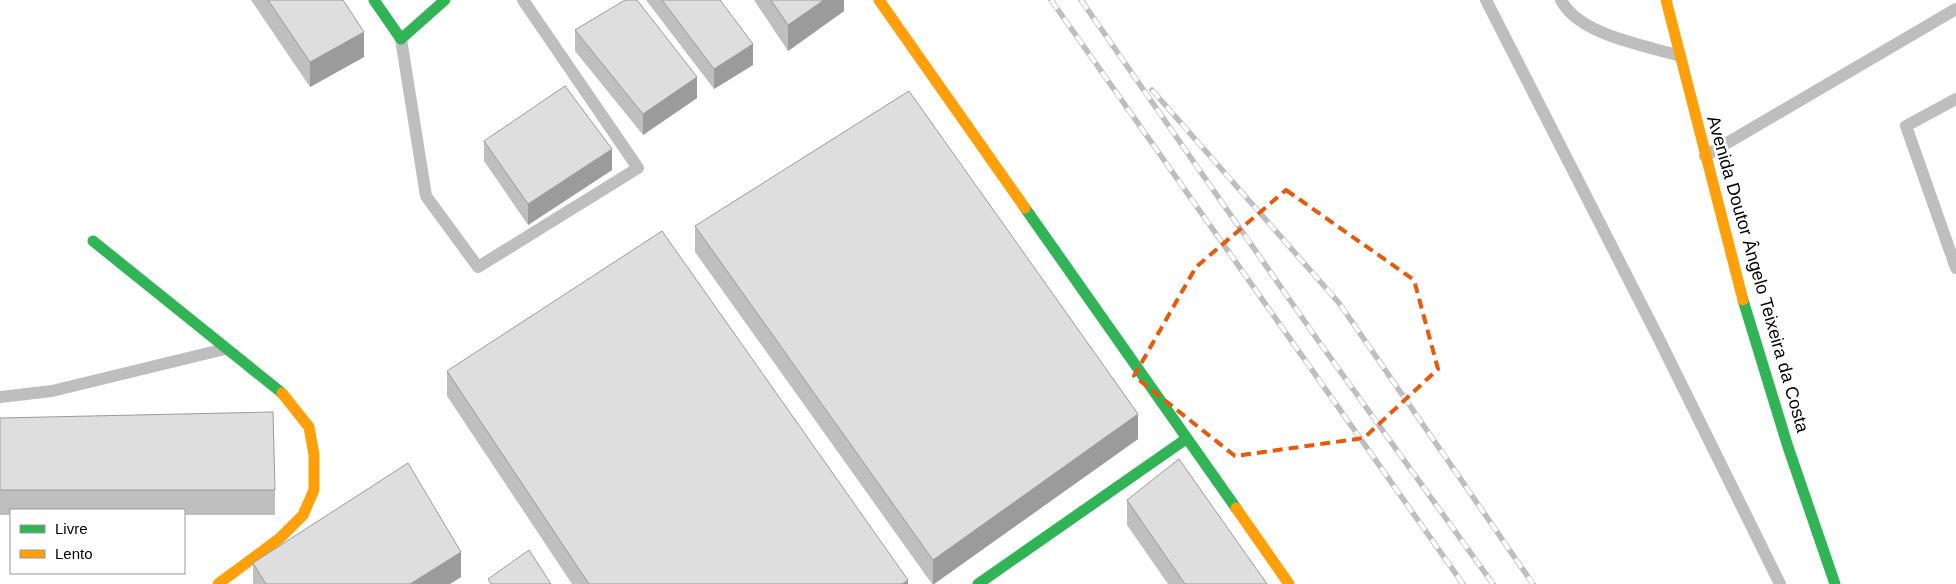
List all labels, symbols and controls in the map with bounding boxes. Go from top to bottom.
street label: Avenida Doutor Ângelo Teixeira da Costa [1703,113,1813,436]
legend [10,509,185,574]
text: Livre [55,520,88,537]
text: Lento [55,545,93,562]

